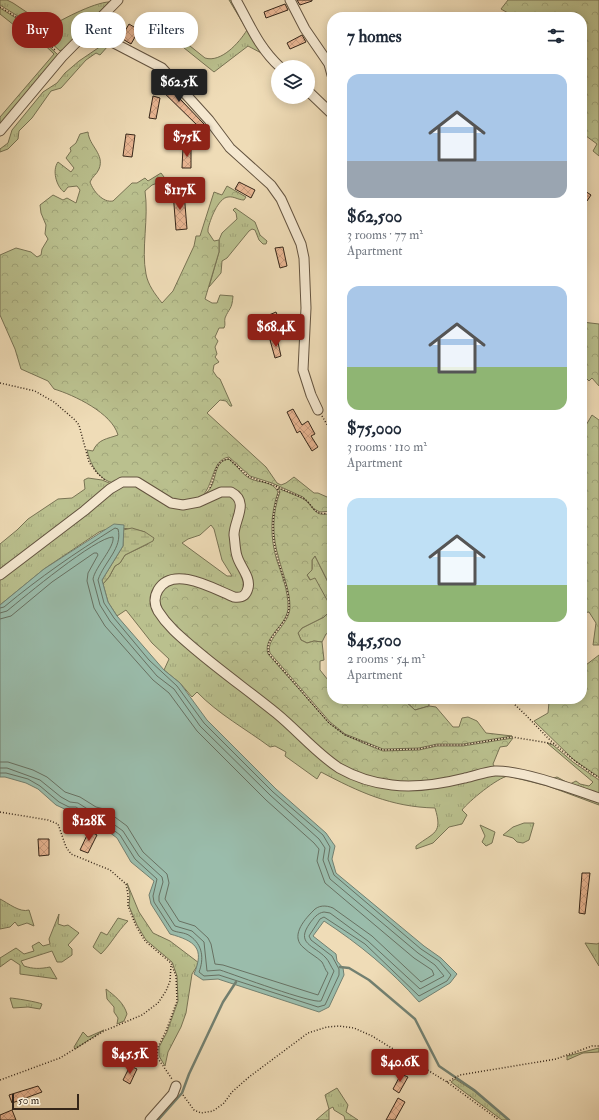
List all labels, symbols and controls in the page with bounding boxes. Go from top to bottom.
chip: Buy [12,12,63,48]
chip: Rent [71,12,126,48]
chip: Filters [134,12,198,48]
icon: filters [545,25,567,47]
text: 7 homes [347,26,402,47]
map controls [271,60,315,104]
button: layers [271,60,315,104]
pin: $62.5K [146,69,212,103]
text: $62.5K [160,74,198,90]
icon: home [421,100,493,172]
pin: $75K [163,124,211,158]
text: $75K [173,129,201,145]
pin: $117K [152,177,208,211]
text: $117K [164,182,196,198]
text: $62,500 [347,206,402,227]
text: 3 rooms · 77 m² [347,227,423,243]
text: Apartment [347,243,403,259]
icon: home [421,312,493,384]
pin: $68.4K [243,314,309,348]
text: $68.4K [257,319,295,335]
text: $75,000 [347,418,402,439]
text: 3 rooms · 110 m² [347,439,427,455]
text: Apartment [347,455,403,471]
icon: home [421,524,493,596]
text: $45,500 [347,630,402,651]
text: 2 rooms · 54 m² [347,651,425,667]
text: Apartment [347,667,403,683]
pin: $128K [61,808,117,842]
text: $128K [72,813,106,829]
pin: $45.5K [97,1041,163,1075]
text: $45.5K [112,1046,148,1062]
pin: $40.6K [367,1049,433,1083]
text: $40.6K [380,1054,420,1070]
scale bar [12,1092,79,1111]
text: 50 m [18,1094,39,1107]

